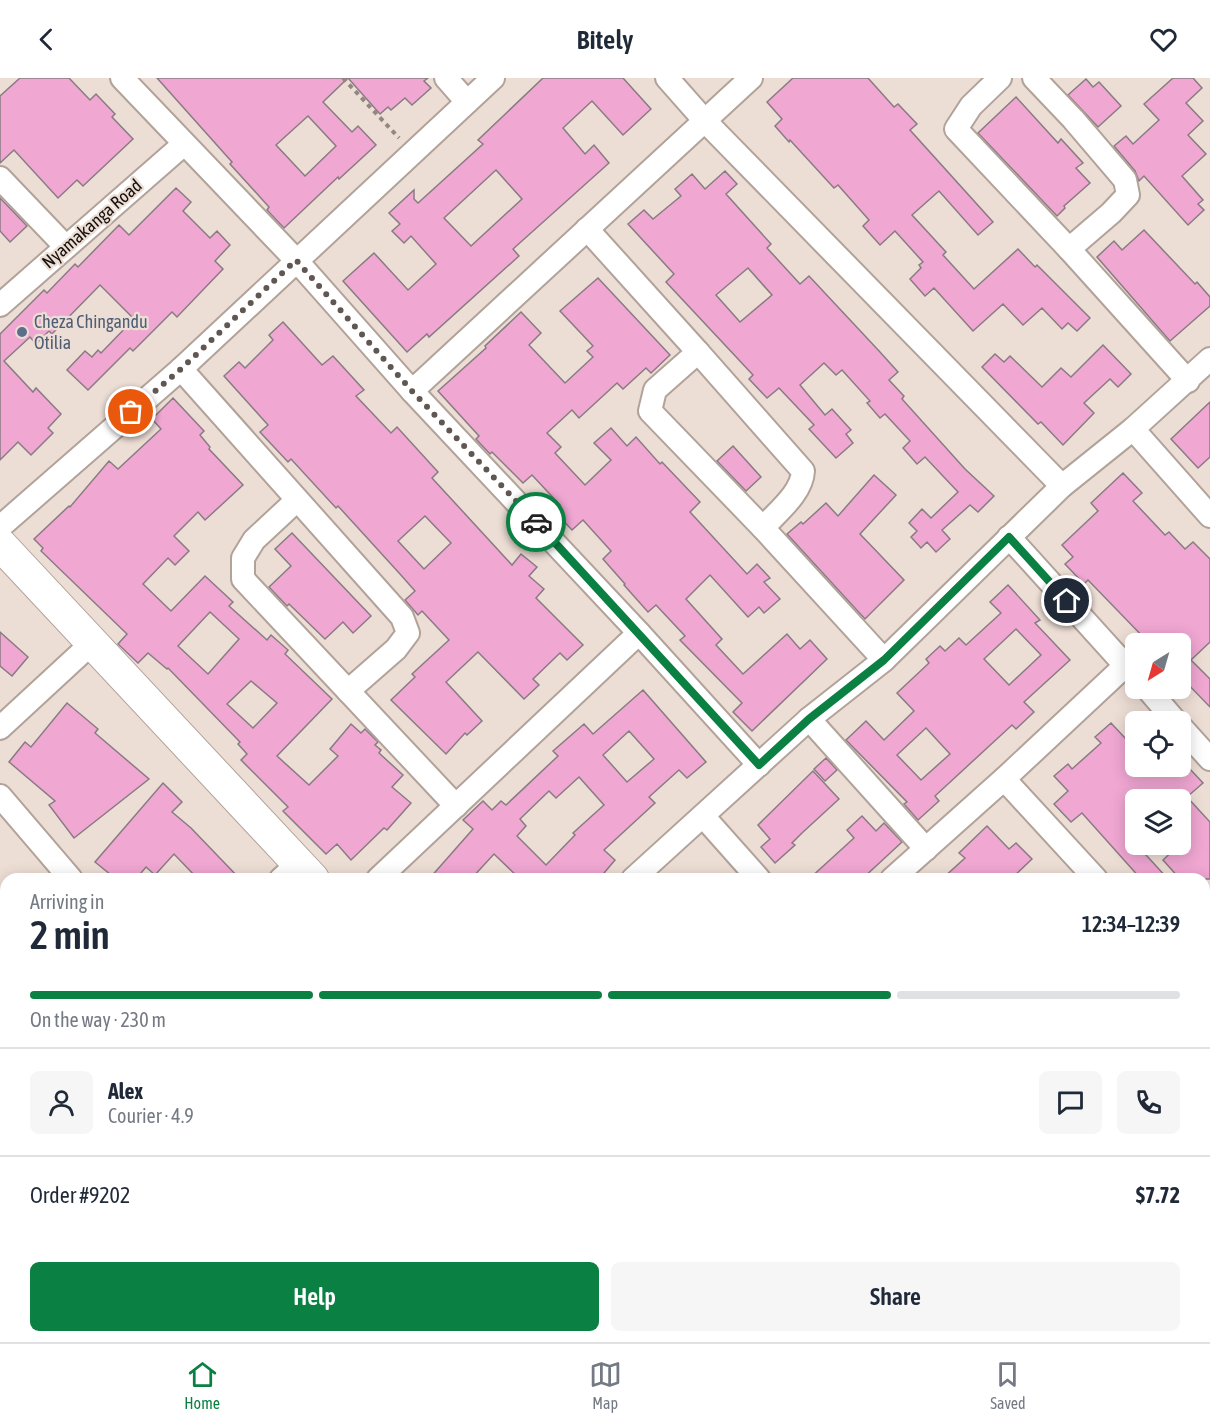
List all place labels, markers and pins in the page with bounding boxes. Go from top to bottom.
place label: Cheza Chingandu Otilia [34,311,148,353]
marker: Cheza Chingandu Otilia [15,325,29,339]
pin [105,386,156,437]
pin [1041,575,1092,626]

